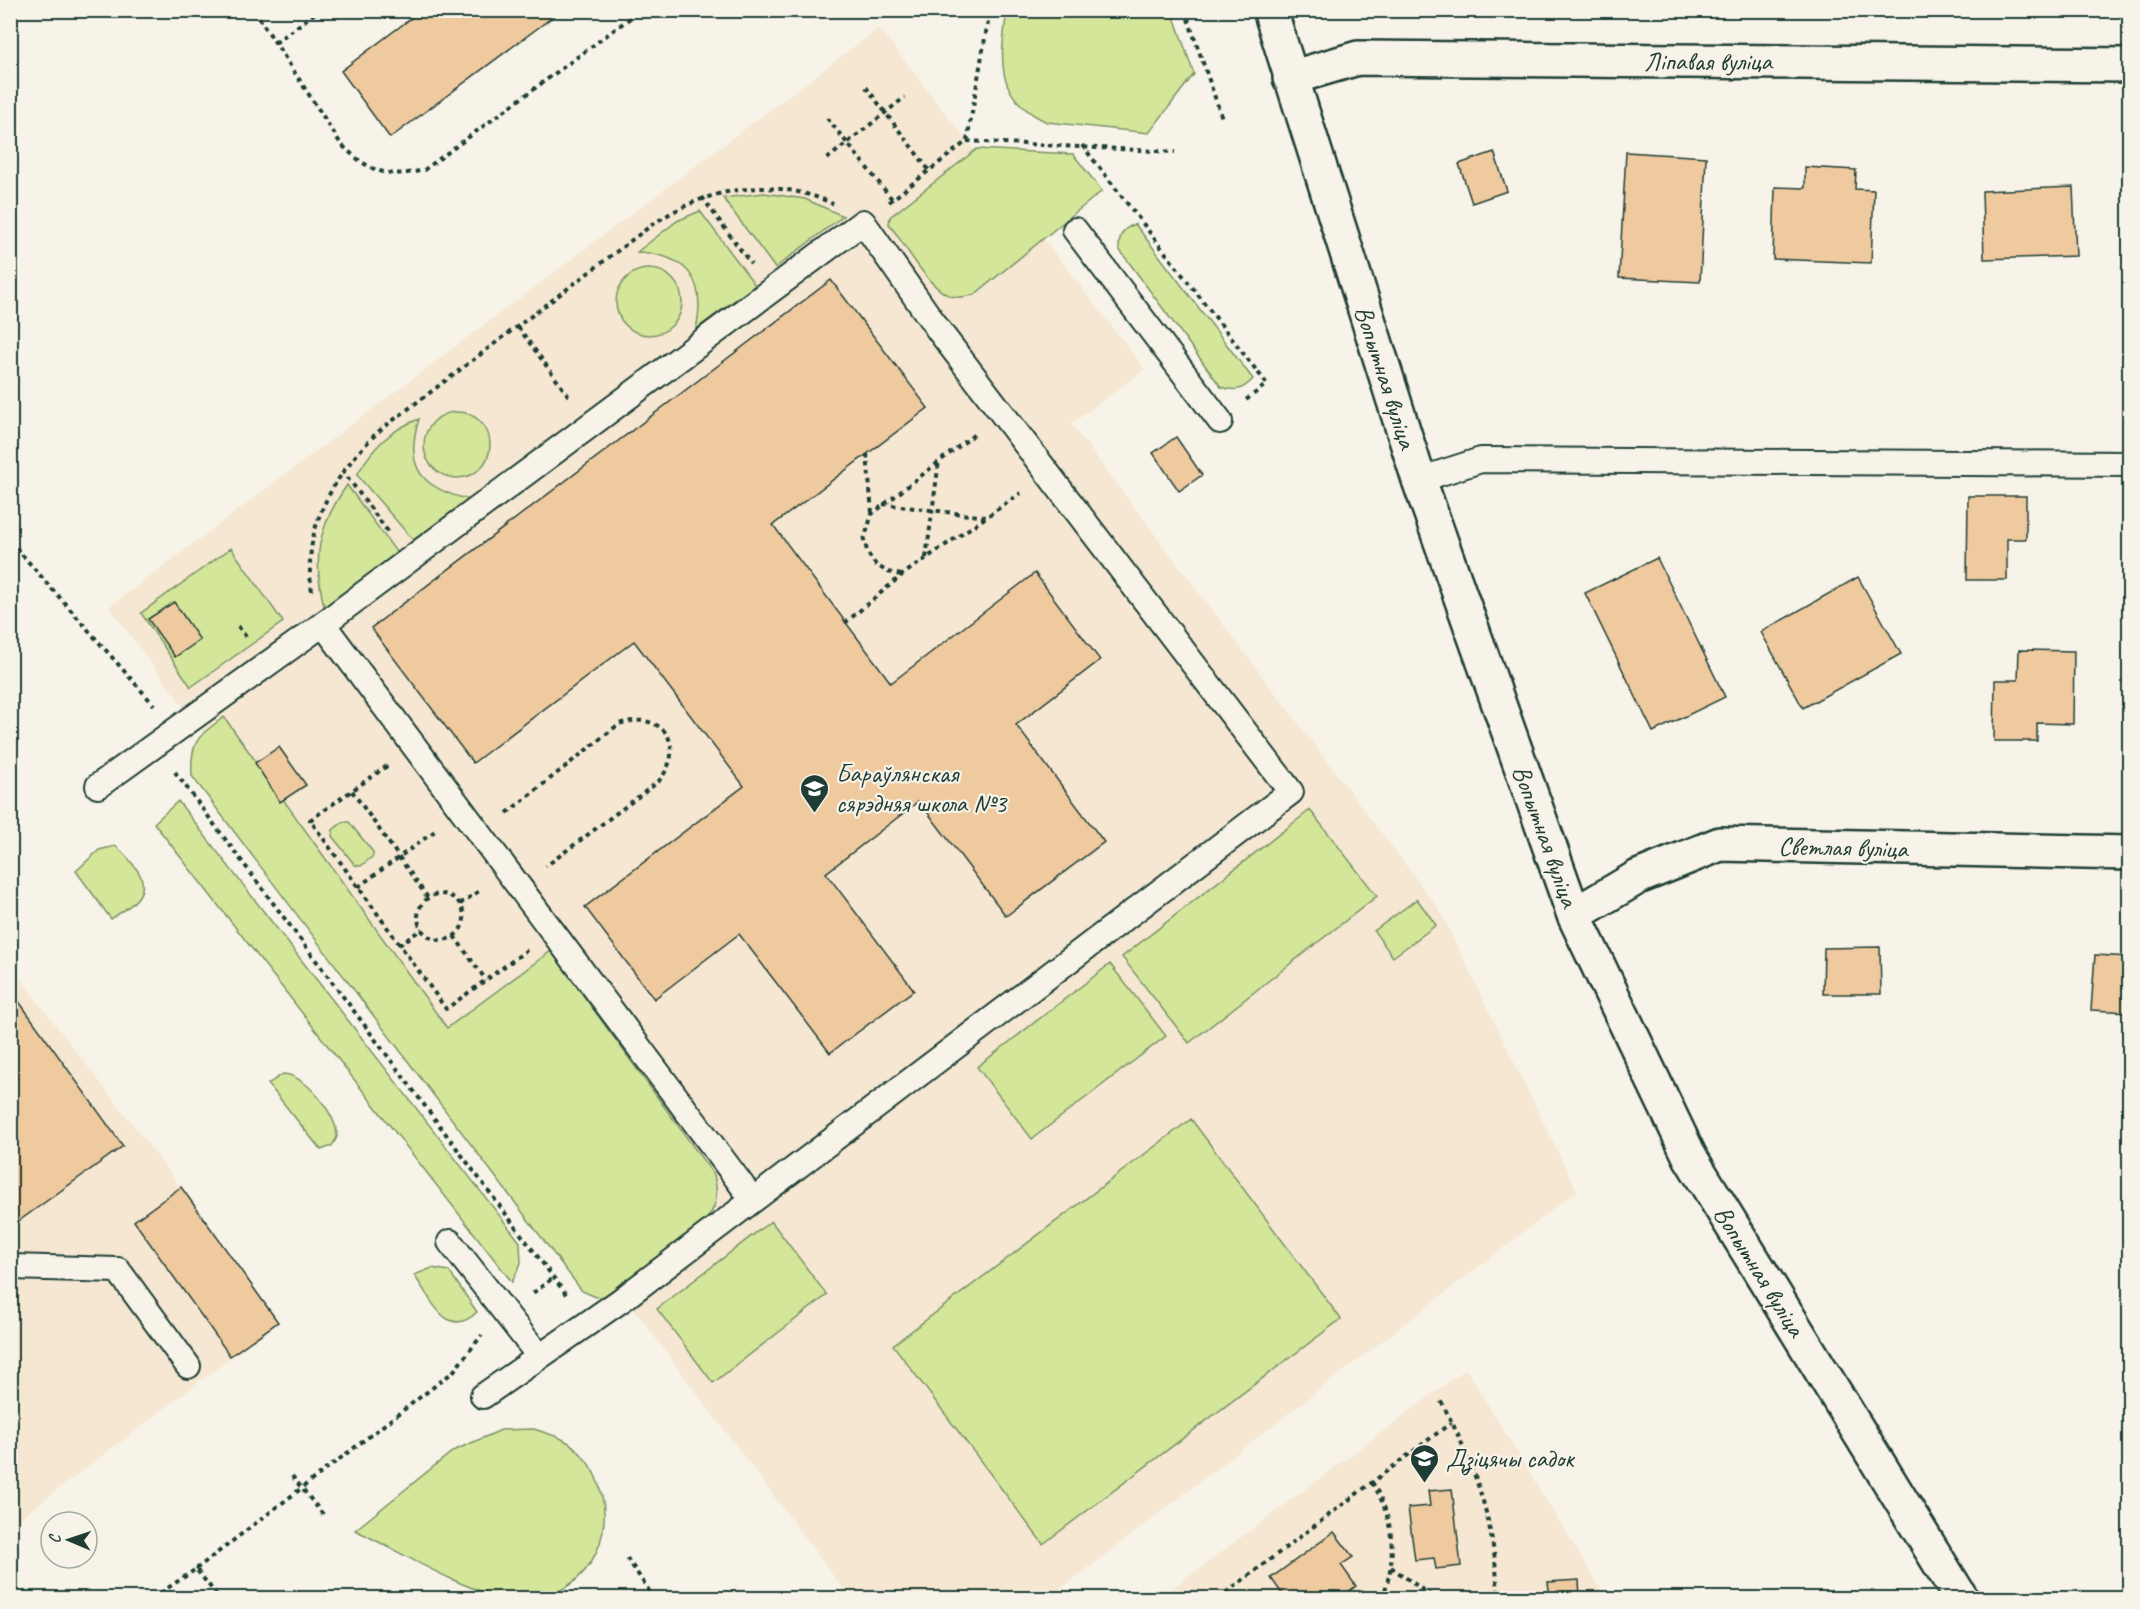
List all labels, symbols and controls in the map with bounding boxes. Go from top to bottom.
street label: Ліпавая вуліца [1644,45,1774,78]
street label: Вопытная вуліца [1347,301,1425,454]
place label: Бараўлянская сярэдняя школа №3 [836,757,1009,820]
street label: Вопытная вуліца [1505,761,1587,913]
school or university icon: Бараўлянская сярэдняя школа №3 [799,772,831,814]
street label: Светлая вуліца [1778,830,1909,865]
street label: Вопытная вуліца [1706,1200,1814,1344]
school or university icon: Дзіцячы садок [1409,1442,1441,1484]
place label: Дзіцячы садок [1446,1442,1575,1476]
north arrow [39,1510,99,1570]
text: С [45,1533,65,1544]

